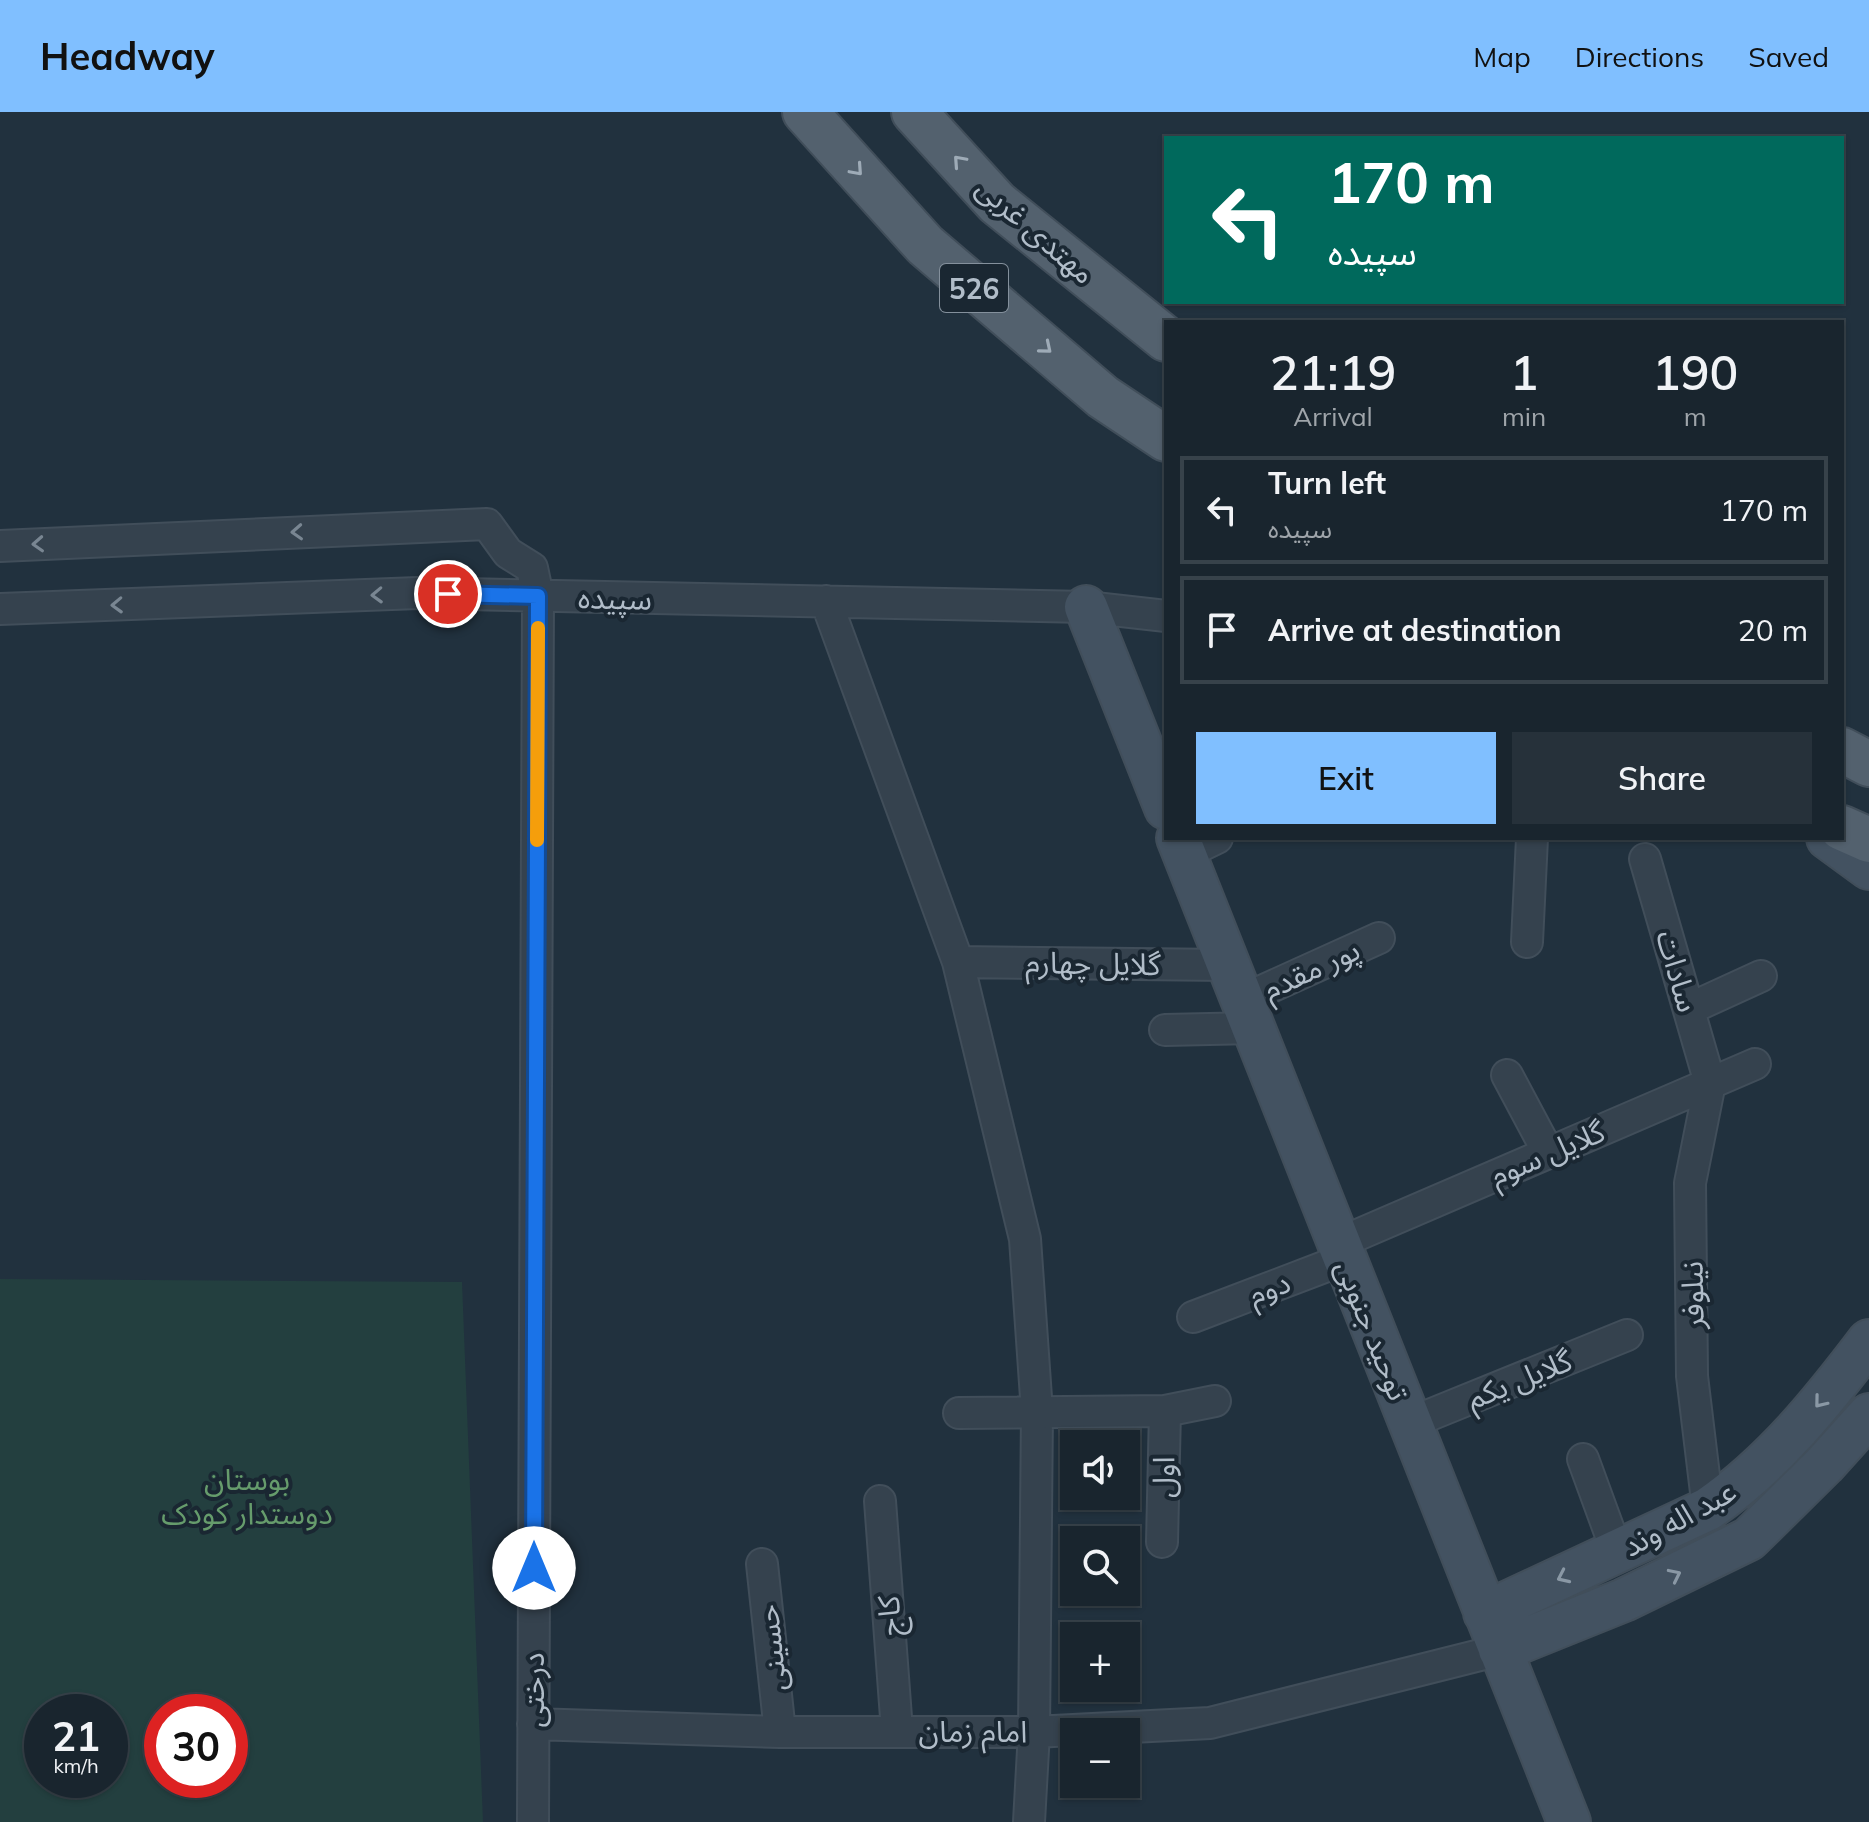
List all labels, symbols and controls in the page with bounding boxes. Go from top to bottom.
text: Headway [40,32,215,80]
text: Map [1473,39,1531,74]
text: Directions [1575,39,1704,74]
text: Saved [1748,39,1829,74]
text: 170 m [1328,147,1495,217]
one-way arrow [954,155,968,170]
one-way arrow [848,161,862,175]
street label: مهتدی غربی [969,168,1103,292]
icon: left [1196,168,1300,272]
text: سپیده [1328,229,1417,274]
road number: 526 [940,264,1008,312]
one-way arrow [1036,338,1051,353]
text: 21:19 [1270,342,1396,402]
text: 1 [1510,342,1538,402]
text: 190 [1652,342,1738,402]
text: Arrival [1293,400,1373,433]
text: min [1502,400,1546,433]
text: m [1684,400,1707,433]
text: Turn left [1268,464,1386,502]
icon: left [1200,488,1244,532]
text: 170 m [1720,491,1808,529]
text: سپیده [1268,512,1332,545]
one-way arrow [290,524,303,541]
one-way arrow [31,535,44,552]
pin [414,560,482,628]
icon: arrive [426,572,470,616]
street label: سپیده [578,578,652,619]
one-way arrow [370,586,383,603]
one-way arrow [110,596,123,613]
icon: arrive [1200,608,1244,652]
text: Arrive at destination [1268,611,1562,649]
text: 20 m [1738,611,1808,649]
button: Exit [1196,732,1496,824]
button: Share [1512,732,1812,824]
street label: سادات [1648,926,1708,1016]
street label: پور مقدم [1256,930,1367,1012]
street label: گلایل چهارم [1025,943,1161,987]
street label: گلایل سوم [1484,1112,1612,1198]
street label: توحید جنوبی [1328,1254,1418,1406]
street label: نیلوفر [1672,1261,1712,1330]
street label: دوم [1242,1263,1297,1317]
street label: گلایل یکم [1461,1341,1580,1422]
one-way arrow [1815,1393,1830,1407]
map controls [1060,1430,1140,1798]
button: sound [1060,1430,1140,1510]
street label: اول [1144,1456,1182,1498]
park label: بوستان دوستدار کودک [161,1460,333,1532]
street label: عبد اله وند [1616,1471,1742,1565]
position arrow [492,1526,576,1610]
button: search [1060,1526,1140,1606]
one-way arrow [1557,1567,1571,1583]
one-way arrow [1666,1570,1681,1585]
street label: کاج [869,1594,913,1637]
street label: حسینی [748,1603,794,1693]
button: + [1060,1622,1140,1702]
street label: درختی [514,1652,552,1728]
speed limit sign: 30 [144,1694,248,1798]
text: 21 [52,1711,100,1761]
street label: امام زمان [919,1712,1027,1754]
button: − [1060,1718,1140,1798]
text: km/h [53,1753,99,1778]

